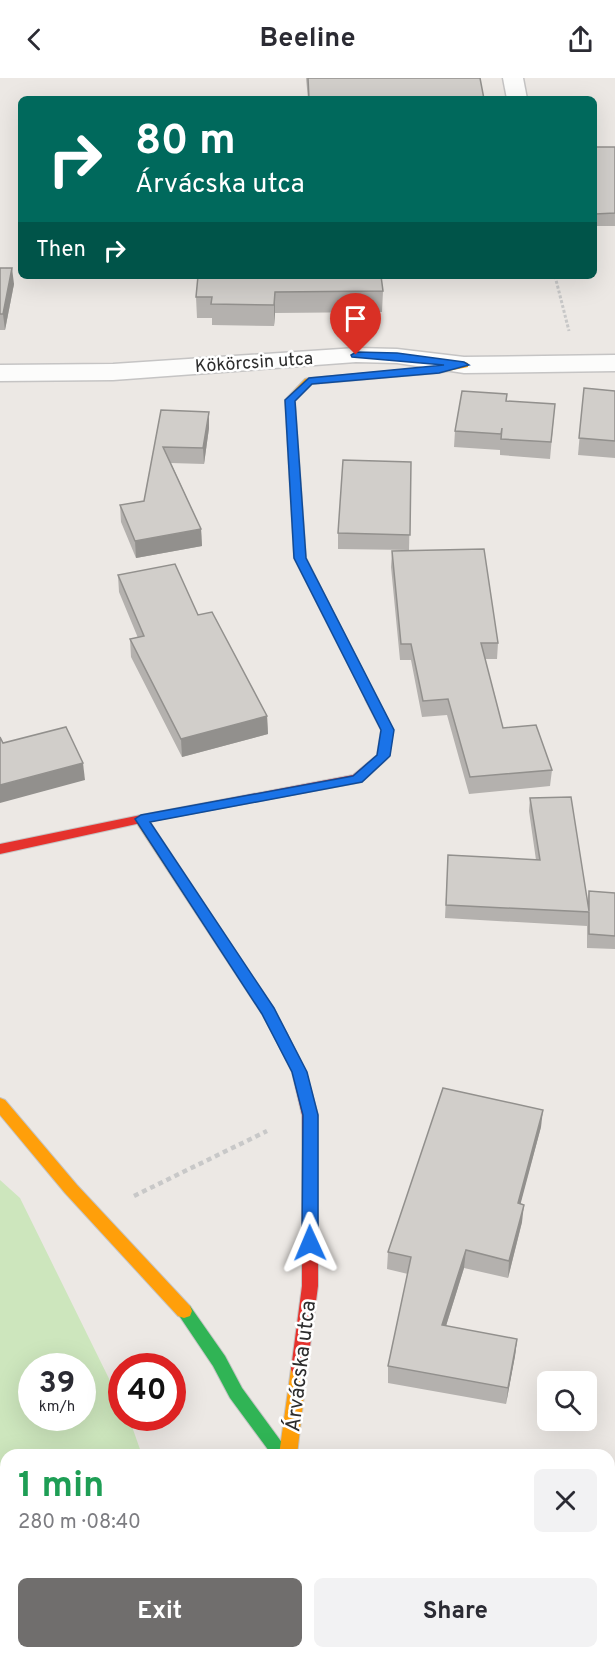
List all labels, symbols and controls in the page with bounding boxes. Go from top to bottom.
text: Beeline [259,22,356,56]
icon: back [18,23,51,56]
icon: share [564,23,597,56]
text: 80 m [135,116,236,169]
icon: right [36,120,114,198]
text: Árvácska utca [135,168,305,202]
icon: right [98,234,131,267]
text: Then [36,237,86,264]
pin [330,293,381,355]
icon: arrive [339,302,372,335]
street label: Kökörcsin utca [194,348,314,379]
position arrow [278,1211,342,1275]
street label: Árvácska utca [279,1299,323,1433]
speed limit sign: 40 [108,1353,186,1431]
text: 39 [39,1366,75,1403]
map controls [537,1371,597,1431]
button: search [537,1371,597,1431]
text: km/h [39,1398,75,1417]
text: 1 min [18,1464,104,1510]
button: close [534,1469,597,1532]
text: 280 m · 08:40 [18,1510,141,1536]
button: Exit [18,1578,302,1647]
button: Share [314,1578,597,1647]

